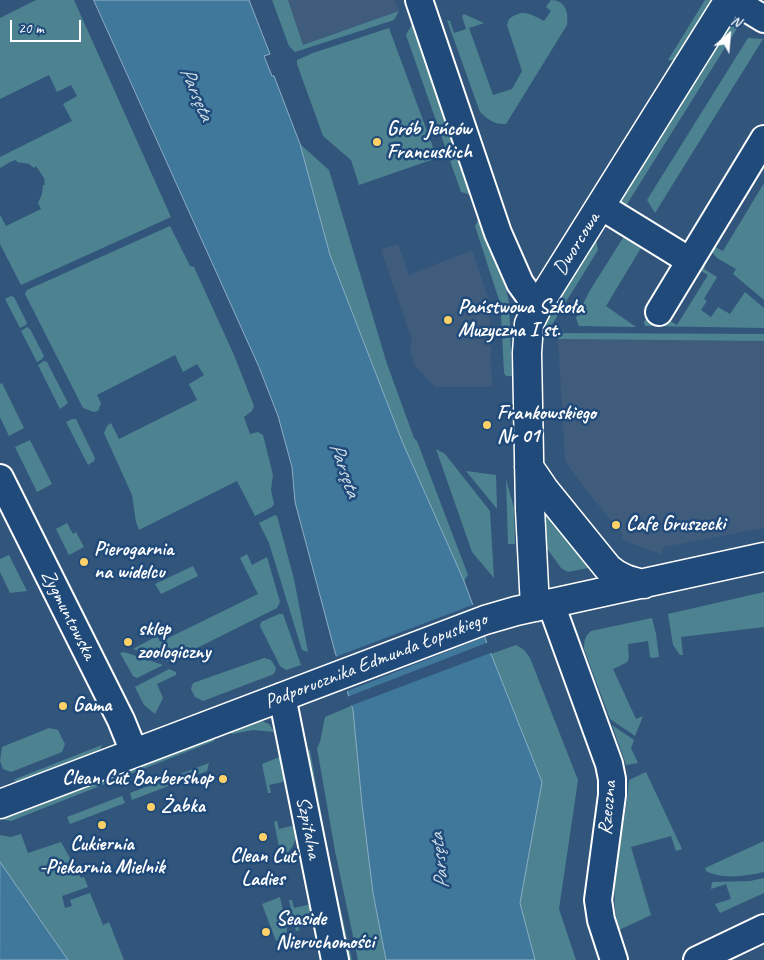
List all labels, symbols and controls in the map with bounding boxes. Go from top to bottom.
scale bar [12,10,84,42]
north arrow [704,10,754,60]
text: N [728,12,744,31]
text: 20 m [18,19,44,38]
water label: Parsęta [174,63,218,125]
place label: Grób Jeńców Francuskich [387,118,472,165]
marker: Grób Jeńców Francuskich [371,136,383,148]
street label: Dworcowa [548,208,606,280]
place label: Państwowa Szkoła Muzyczna I st. [458,296,584,343]
marker: Państwowa Szkoła Muzyczna I st. [442,314,454,326]
place label: Frankowskiego Nr 01 [497,402,596,449]
marker: Frankowskiego Nr 01 [481,419,493,431]
water label: Parsęta [323,440,365,500]
place label: Cafe Gruszecki [626,513,725,537]
marker: Cafe Gruszecki [610,519,622,531]
place label: Pierogarnia na widelcu [94,538,173,585]
marker: Pierogarnia na widelcu [78,556,90,568]
street label: Zygmuntowska [35,566,101,664]
street label: Podporucznika Edmunda Łopuskiego [262,608,490,714]
place label: sklep zoologiczny [138,618,210,665]
marker: sklep zoologiczny [122,636,134,648]
place label: Gama [73,694,111,718]
marker: Gama [57,700,69,712]
place label: Clean Cut Barbershop [62,767,213,791]
marker: Clean Cut Barbershop [217,773,229,785]
street label: Rzeczna [594,780,622,836]
place label: Żabka [161,795,205,819]
street label: Szpitalna [290,795,326,861]
marker: Żabka [145,801,157,813]
marker: Cukiernia -Piekarnia Mielnik [96,819,108,831]
marker: Clean Cut Ladies [257,831,269,843]
water label: Parsęta [425,832,455,890]
place label: Cukiernia -Piekarnia Mielnik [39,833,165,880]
place label: Clean Cut Ladies [230,845,296,892]
place label: Seaside Nieruchomości [276,908,374,955]
marker: Seaside Nieruchomości [260,926,272,938]

